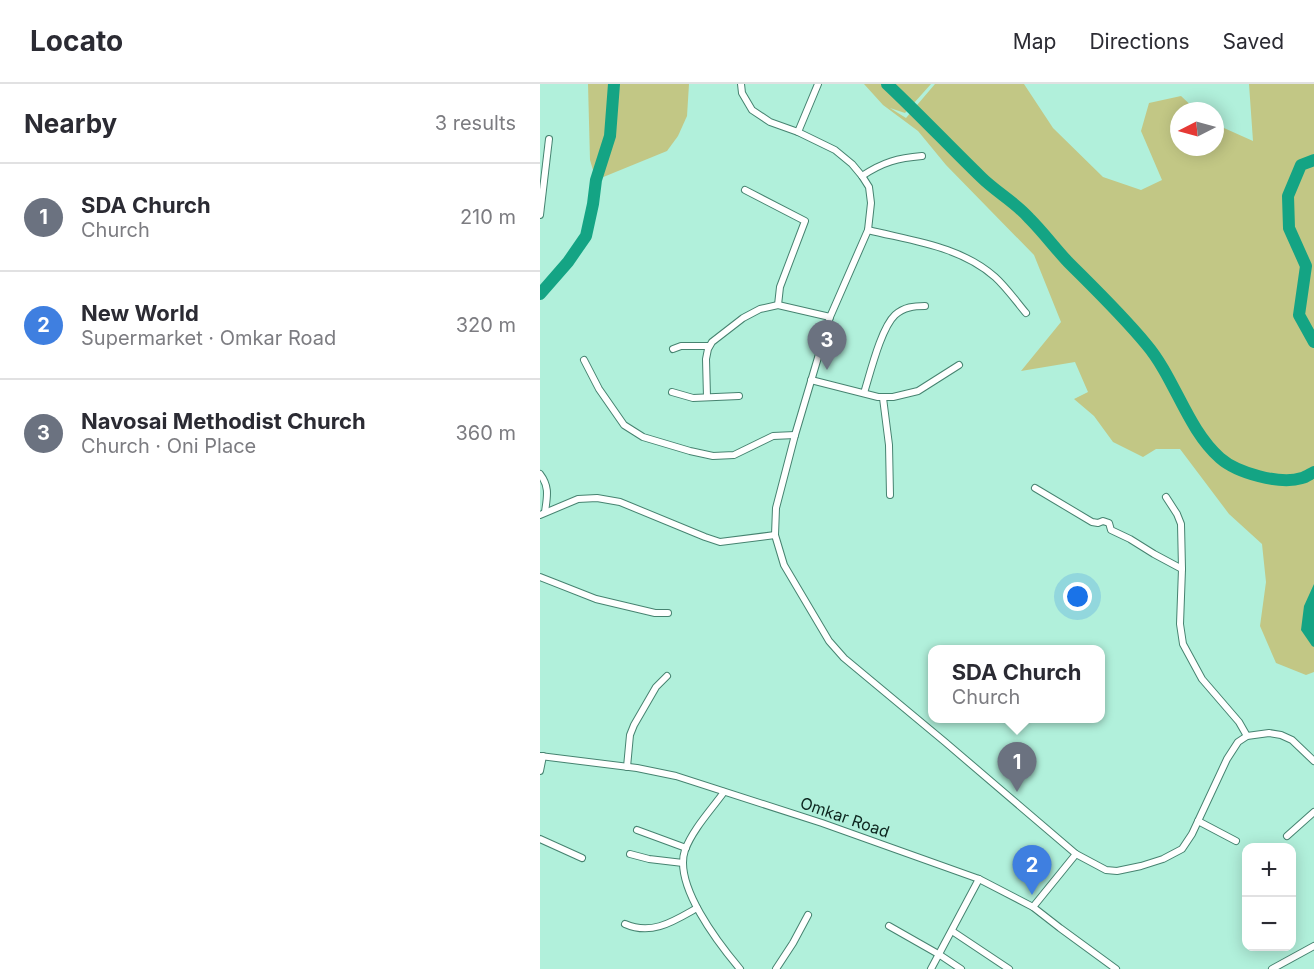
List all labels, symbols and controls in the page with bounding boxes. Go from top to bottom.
text: Locato [30,24,123,58]
text: Map [1013,29,1056,54]
text: Directions [1089,29,1190,54]
text: Saved [1223,29,1284,54]
north arrow [1170,102,1224,156]
text: Nearby [24,108,117,139]
text: 3 results [435,111,516,135]
text: SDA Church [81,192,211,218]
text: 1 [39,205,48,229]
text: 210 m [460,205,516,229]
text: Church [81,218,150,242]
text: New World [81,300,199,326]
text: 2 [37,313,50,337]
text: 320 m [456,313,516,337]
pin: 3 [808,320,846,370]
text: Supermarket · Omkar Road [81,326,336,350]
text: Navosai Methodist Church [81,408,366,434]
text: 3 [37,421,50,445]
text: 360 m [455,421,516,445]
text: Church · Oni Place [81,434,256,458]
your location [1063,582,1092,611]
popup [928,645,1105,723]
text: SDA Church [952,659,1081,685]
text: Church [952,685,1020,709]
pin: 1 [998,742,1036,792]
street label: Omkar Road [798,792,892,842]
map controls [1242,843,1296,951]
button: + [1242,843,1296,897]
pin: 2 [1012,846,1052,895]
button: − [1242,897,1296,951]

